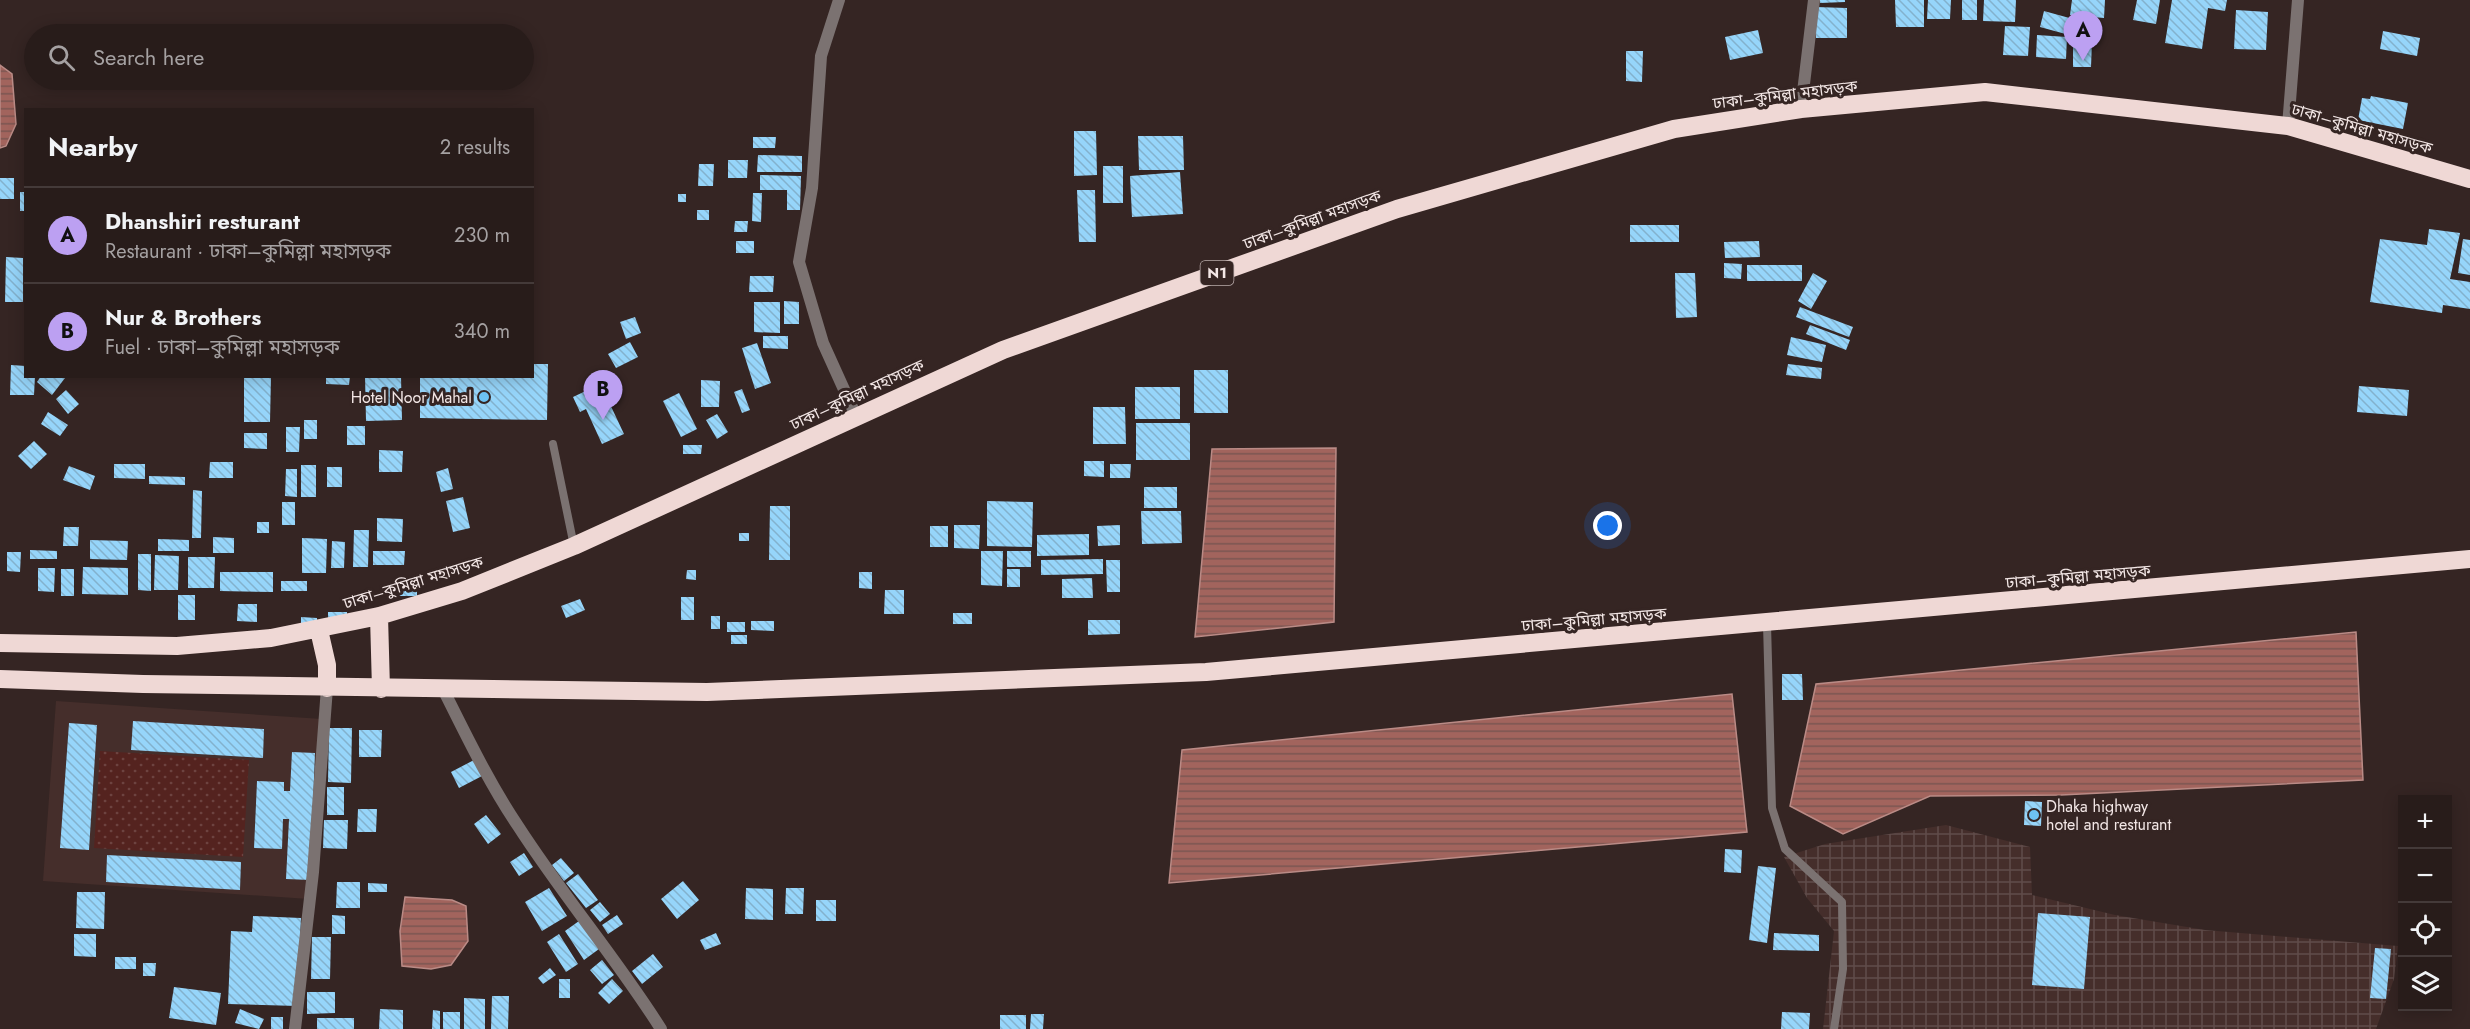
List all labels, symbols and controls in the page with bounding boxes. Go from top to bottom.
pin: A [2064,11,2102,61]
search box [24,24,534,90]
icon: search [45,41,78,74]
text: Search here [93,41,204,73]
street label: ঢাকা–কুমিল্লা মহাসড়ক [1710,74,1860,115]
street label: ঢাকা–কুমিল্লা মহাসড়ক [2288,97,2436,160]
text: Nearby [48,128,137,166]
text: 2 results [440,133,510,162]
street label: ঢাকা–কুমিল্লা মহাসড়ক [1239,183,1386,256]
text: Dhanshiri resturant [105,205,300,237]
text: A [60,221,75,250]
text: 230 m [454,221,510,250]
text: Restaurant · ঢাকা–কুমিল্লা মহাসড়ক [105,237,391,266]
road number: N1 [1200,261,1234,285]
text: Nur & Brothers [105,301,261,333]
text: B [61,317,74,346]
text: 340 m [454,317,510,346]
text: Fuel · ঢাকা–কুমিল্লা মহাসড়ক [105,333,340,362]
street label: ঢাকা–কুমিল্লা মহাসড়ক [785,353,929,436]
pin: B [584,370,622,420]
place label: Hotel Noor Mahal [351,386,472,409]
marker: Hotel Noor Mahal [477,390,491,404]
your location [1593,511,1622,540]
street label: ঢাকা–কুমিল্লা মহাসড়ক [339,550,487,615]
street label: ঢাকা–কুমিল্লা মহাসড়ক [2004,559,2153,594]
street label: ঢাকা–কুমিল্লা মহাসড়ক [1520,602,1669,637]
place label: Dhaka highway hotel and resturant [2046,795,2171,836]
map controls [2398,795,2452,1011]
button: + [2398,795,2452,849]
marker: Dhaka highway hotel and resturant [2027,808,2041,822]
button: − [2398,849,2452,903]
button: locate [2398,903,2452,957]
button: layers [2398,957,2452,1011]

